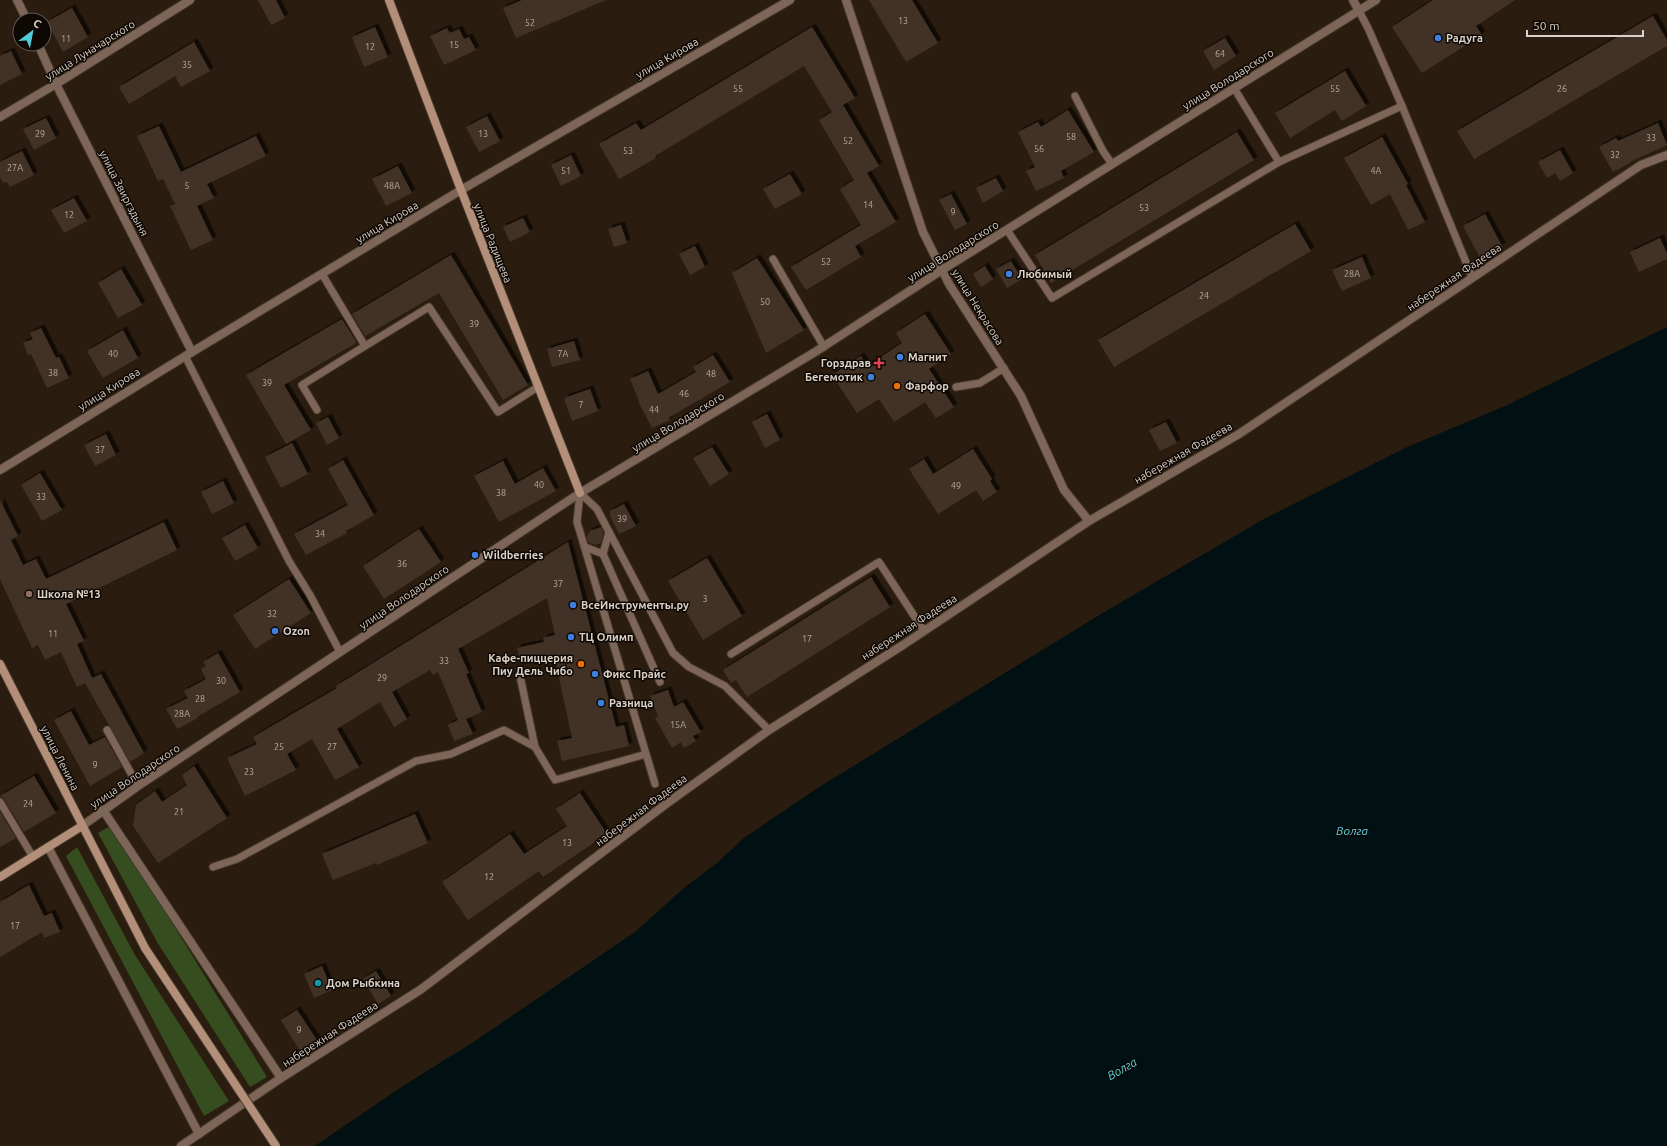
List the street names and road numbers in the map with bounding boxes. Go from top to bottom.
street label: улица Луначарского [43,18,137,82]
street label: улица Кирова [633,35,701,81]
street label: улица Володарского [1180,46,1276,112]
street label: улица Звиргздыня [97,148,151,238]
street label: улица Кирова [354,199,420,245]
street label: улица Радищева [472,202,514,284]
street label: улица Володарского [905,218,1001,284]
street label: набережная Фадеева [1405,241,1503,313]
street label: улица Некрасова [950,267,1006,347]
street label: улица Кирова [76,365,142,413]
street label: улица Володарского [630,390,726,454]
street label: набережная Фадеева [1132,420,1234,486]
street label: улица Володарского [357,563,451,631]
street label: набережная Фадеева [859,592,959,662]
street label: улица Ленина [38,723,82,793]
street label: улица Володарского [88,742,182,810]
street label: набережная Фадеева [593,772,689,848]
street label: набережная Фадеева [280,999,380,1069]

